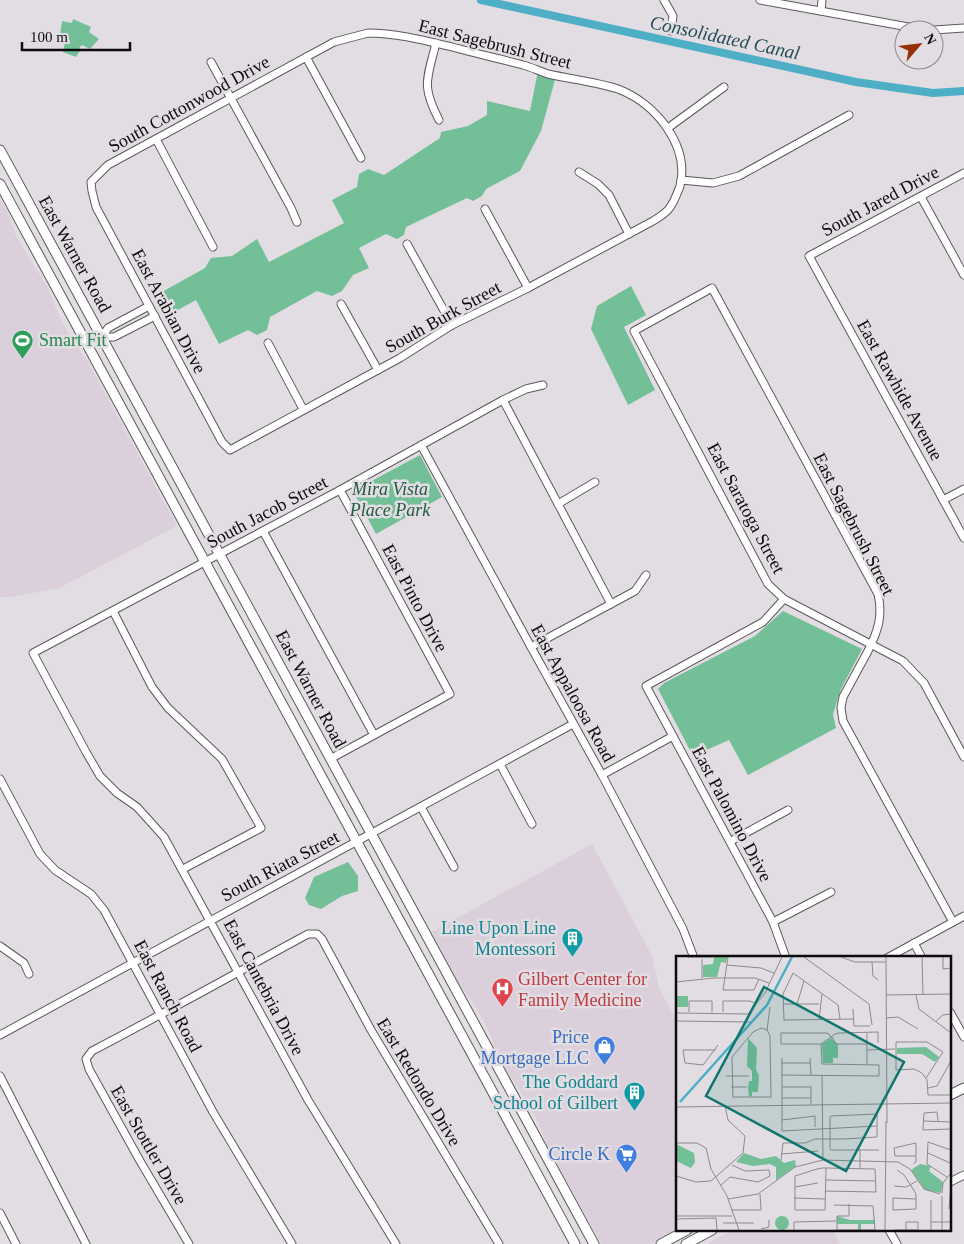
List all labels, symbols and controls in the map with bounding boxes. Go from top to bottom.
water label: Consolidated Canal [648,11,802,64]
street label: East Sagebrush Street [416,15,574,73]
scale bar [22,20,130,52]
north arrow [894,20,944,70]
text: 100 m [30,29,68,45]
text: N [921,31,939,47]
street label: South Cottonwood Drive [105,51,273,157]
street label: South Jared Drive [818,162,942,240]
street label: East Warner Road [35,192,115,316]
street label: East Arabian Drive [128,245,210,377]
street label: South Burk Street [382,277,504,357]
street label: East Rawhide Avenue [853,316,947,464]
sports icon: Smart Fit [11,328,35,359]
place label: Smart Fit [39,330,107,350]
street label: East Saratoga Street [703,439,789,577]
street label: East Sagebrush Street [809,450,899,598]
street label: South Jacob Street [203,472,331,552]
park label: Mira Vista Place Park [349,479,431,520]
street label: East Pinto Drive [378,541,452,655]
street label: East Appaloosa Road [527,621,619,765]
street label: East Warner Road [272,627,350,751]
street label: East Palomino Drive [688,743,776,885]
street label: South Riata Street [217,826,343,906]
street label: East Cantebria Drive [220,916,308,1058]
place label: Line Upon Line Montessori [441,918,556,959]
building icon: Line Upon Line Montessori [560,926,584,957]
street label: East Ranch Road [130,937,206,1055]
inset map [676,956,952,1232]
place label: Gilbert Center for Family Medicine [518,969,647,1010]
hospital icon: Gilbert Center for Family Medicine [490,977,514,1008]
street label: East Redondo Drive [373,1014,465,1150]
place label: Price Mortgage LLC [481,1027,589,1068]
shop icon: Price Mortgage LLC [593,1035,617,1066]
place label: The Goddard School of Gilbert [493,1072,618,1113]
building icon: The Goddard School of Gilbert [622,1080,646,1111]
street label: East Stottler Drive [107,1082,191,1208]
supermarket icon: Circle K [614,1142,638,1173]
place label: Circle K [549,1144,610,1164]

